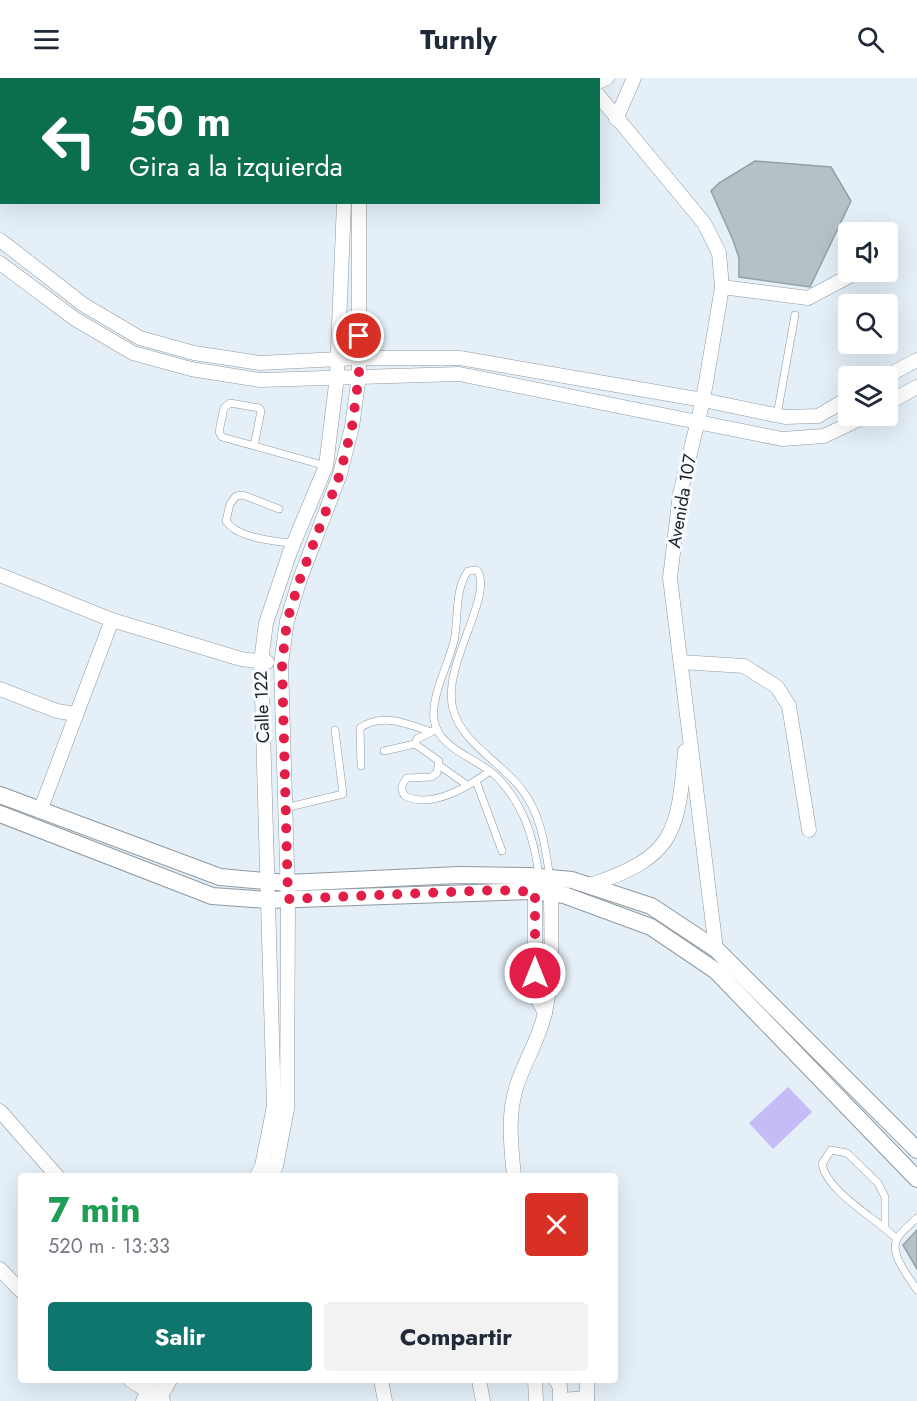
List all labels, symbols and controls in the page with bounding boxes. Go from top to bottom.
text: Turnly [420,20,497,59]
icon: menu [30,23,63,56]
icon: search [854,23,887,56]
text: 50 m [129,91,231,152]
icon: left [30,102,108,180]
text: Gira a la izquierda [129,147,343,186]
map controls [838,222,898,426]
button: sound [838,222,898,282]
button: search [838,294,898,354]
pin [333,310,384,361]
icon: arrive [342,319,375,352]
button: layers [838,366,898,426]
street label: Avenida 107 [661,452,703,550]
street label: Calle 122 [248,670,276,744]
position arrow [503,941,567,1005]
text: 7 min [48,1183,141,1235]
button: close [525,1193,588,1256]
text: 520 m · 13:33 [48,1232,170,1261]
button: Salir [48,1302,312,1371]
button: Compartir [324,1302,588,1371]

